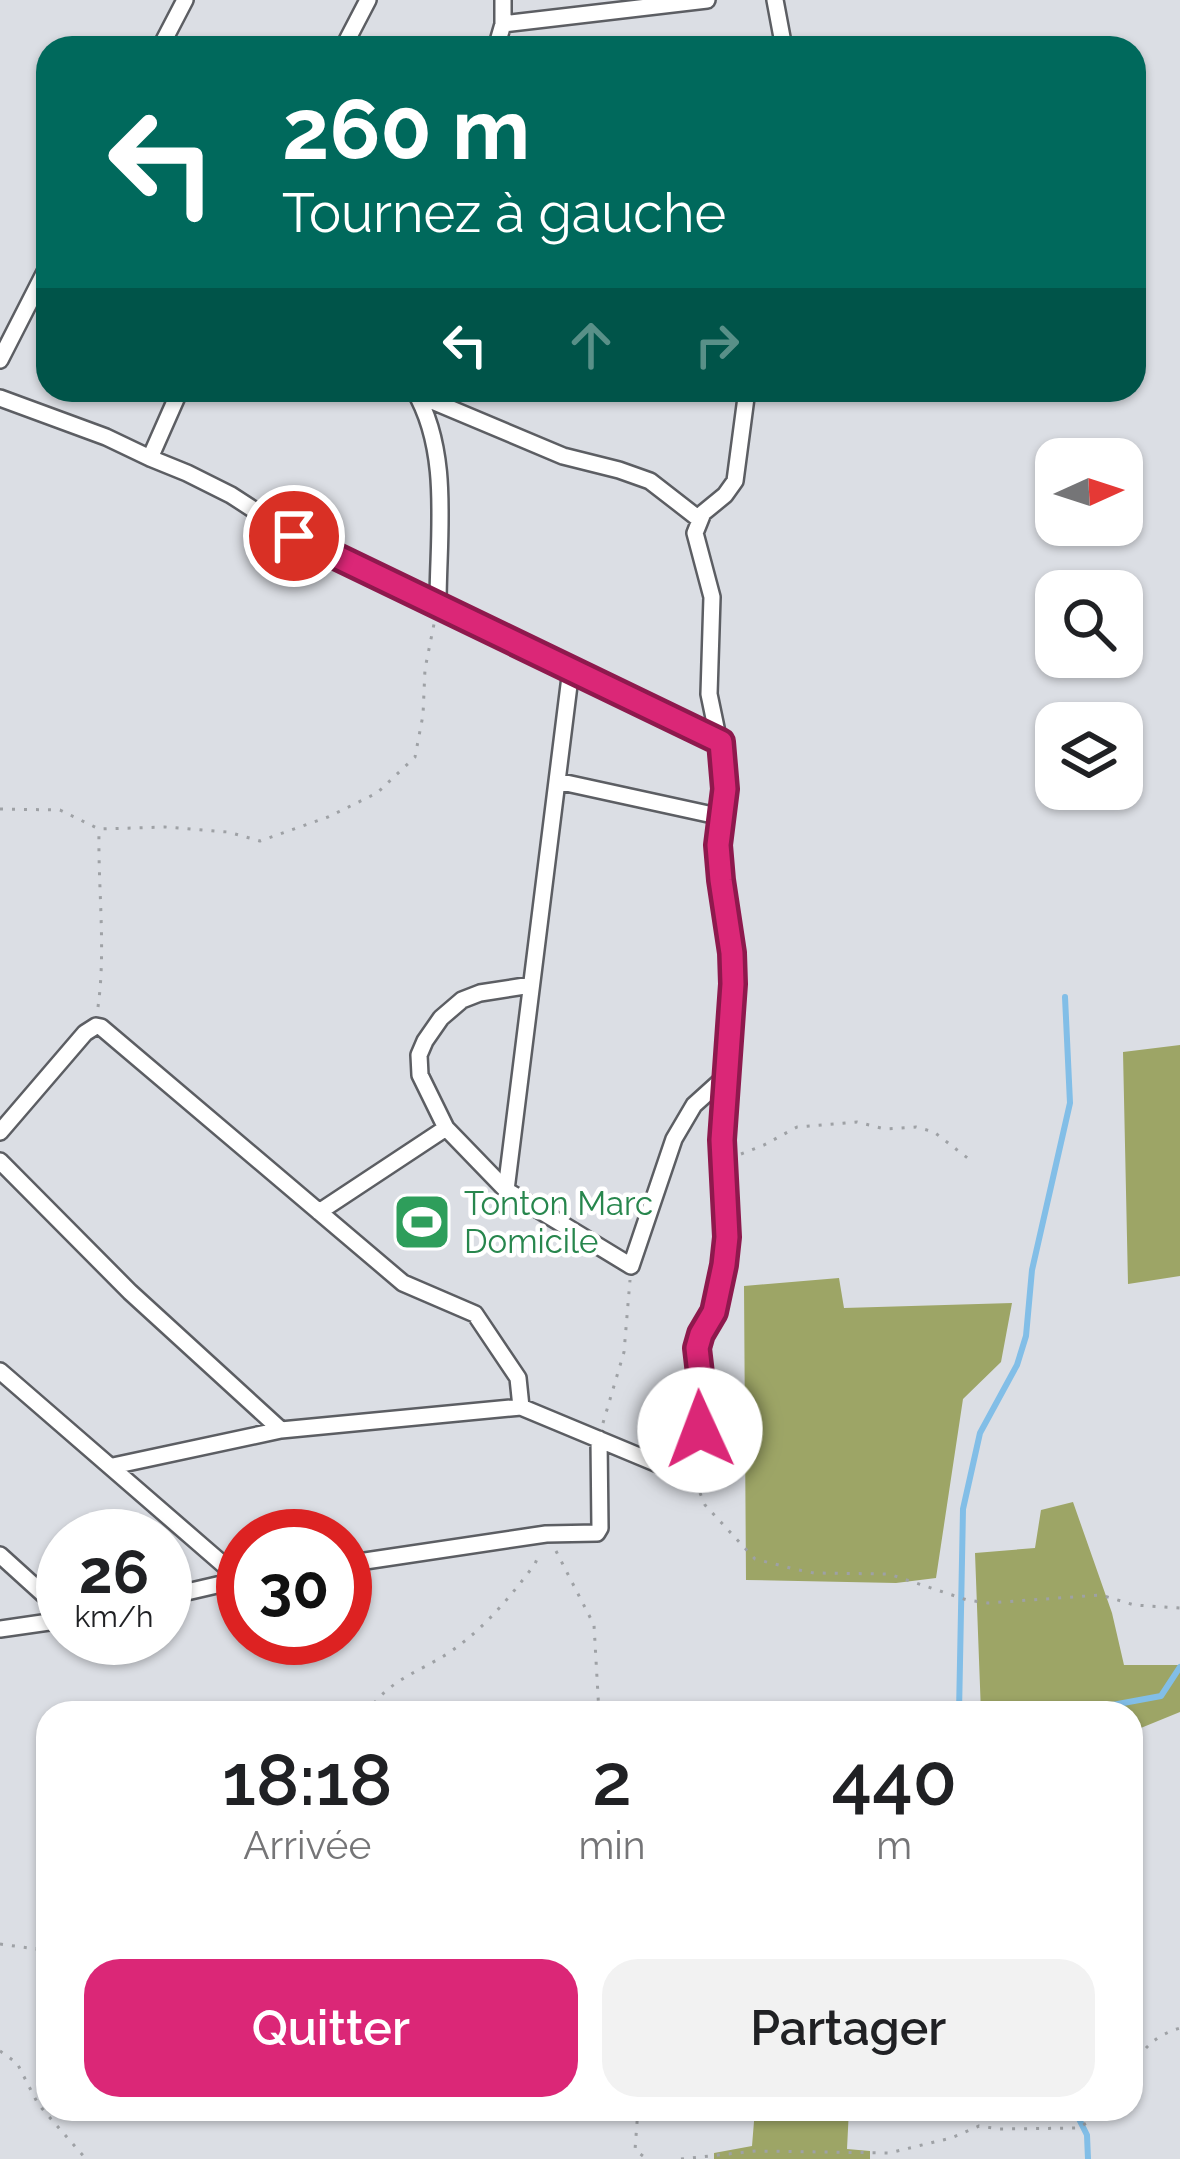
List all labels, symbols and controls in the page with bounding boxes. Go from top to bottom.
text: 260 m [282,80,530,179]
icon: left [84,84,240,240]
text: Tournez à gauche [282,181,726,245]
icon: left [432,312,498,378]
icon: ahead [558,312,624,378]
icon: right [684,312,750,378]
north arrow [1035,438,1143,546]
map controls [1035,438,1143,810]
pin [243,485,345,587]
icon: arrive [261,503,327,569]
button: search [1035,570,1143,678]
button: layers [1035,702,1143,810]
place label: Tonton Marc Domicile [464,1184,653,1261]
sports icon: Tonton Marc Domicile [391,1191,453,1253]
position arrow [637,1367,763,1493]
speed limit sign: 30 [216,1509,372,1665]
text: 26 [79,1537,149,1607]
text: km/h [74,1599,154,1634]
text: 18:18 [222,1737,392,1822]
text: 2 [592,1737,632,1822]
text: 440 [832,1737,957,1822]
text: Arrivée [243,1822,371,1868]
text: min [578,1822,646,1868]
text: m [876,1822,912,1868]
button: Quitter [84,1959,578,2097]
button: Partager [602,1959,1095,2097]

